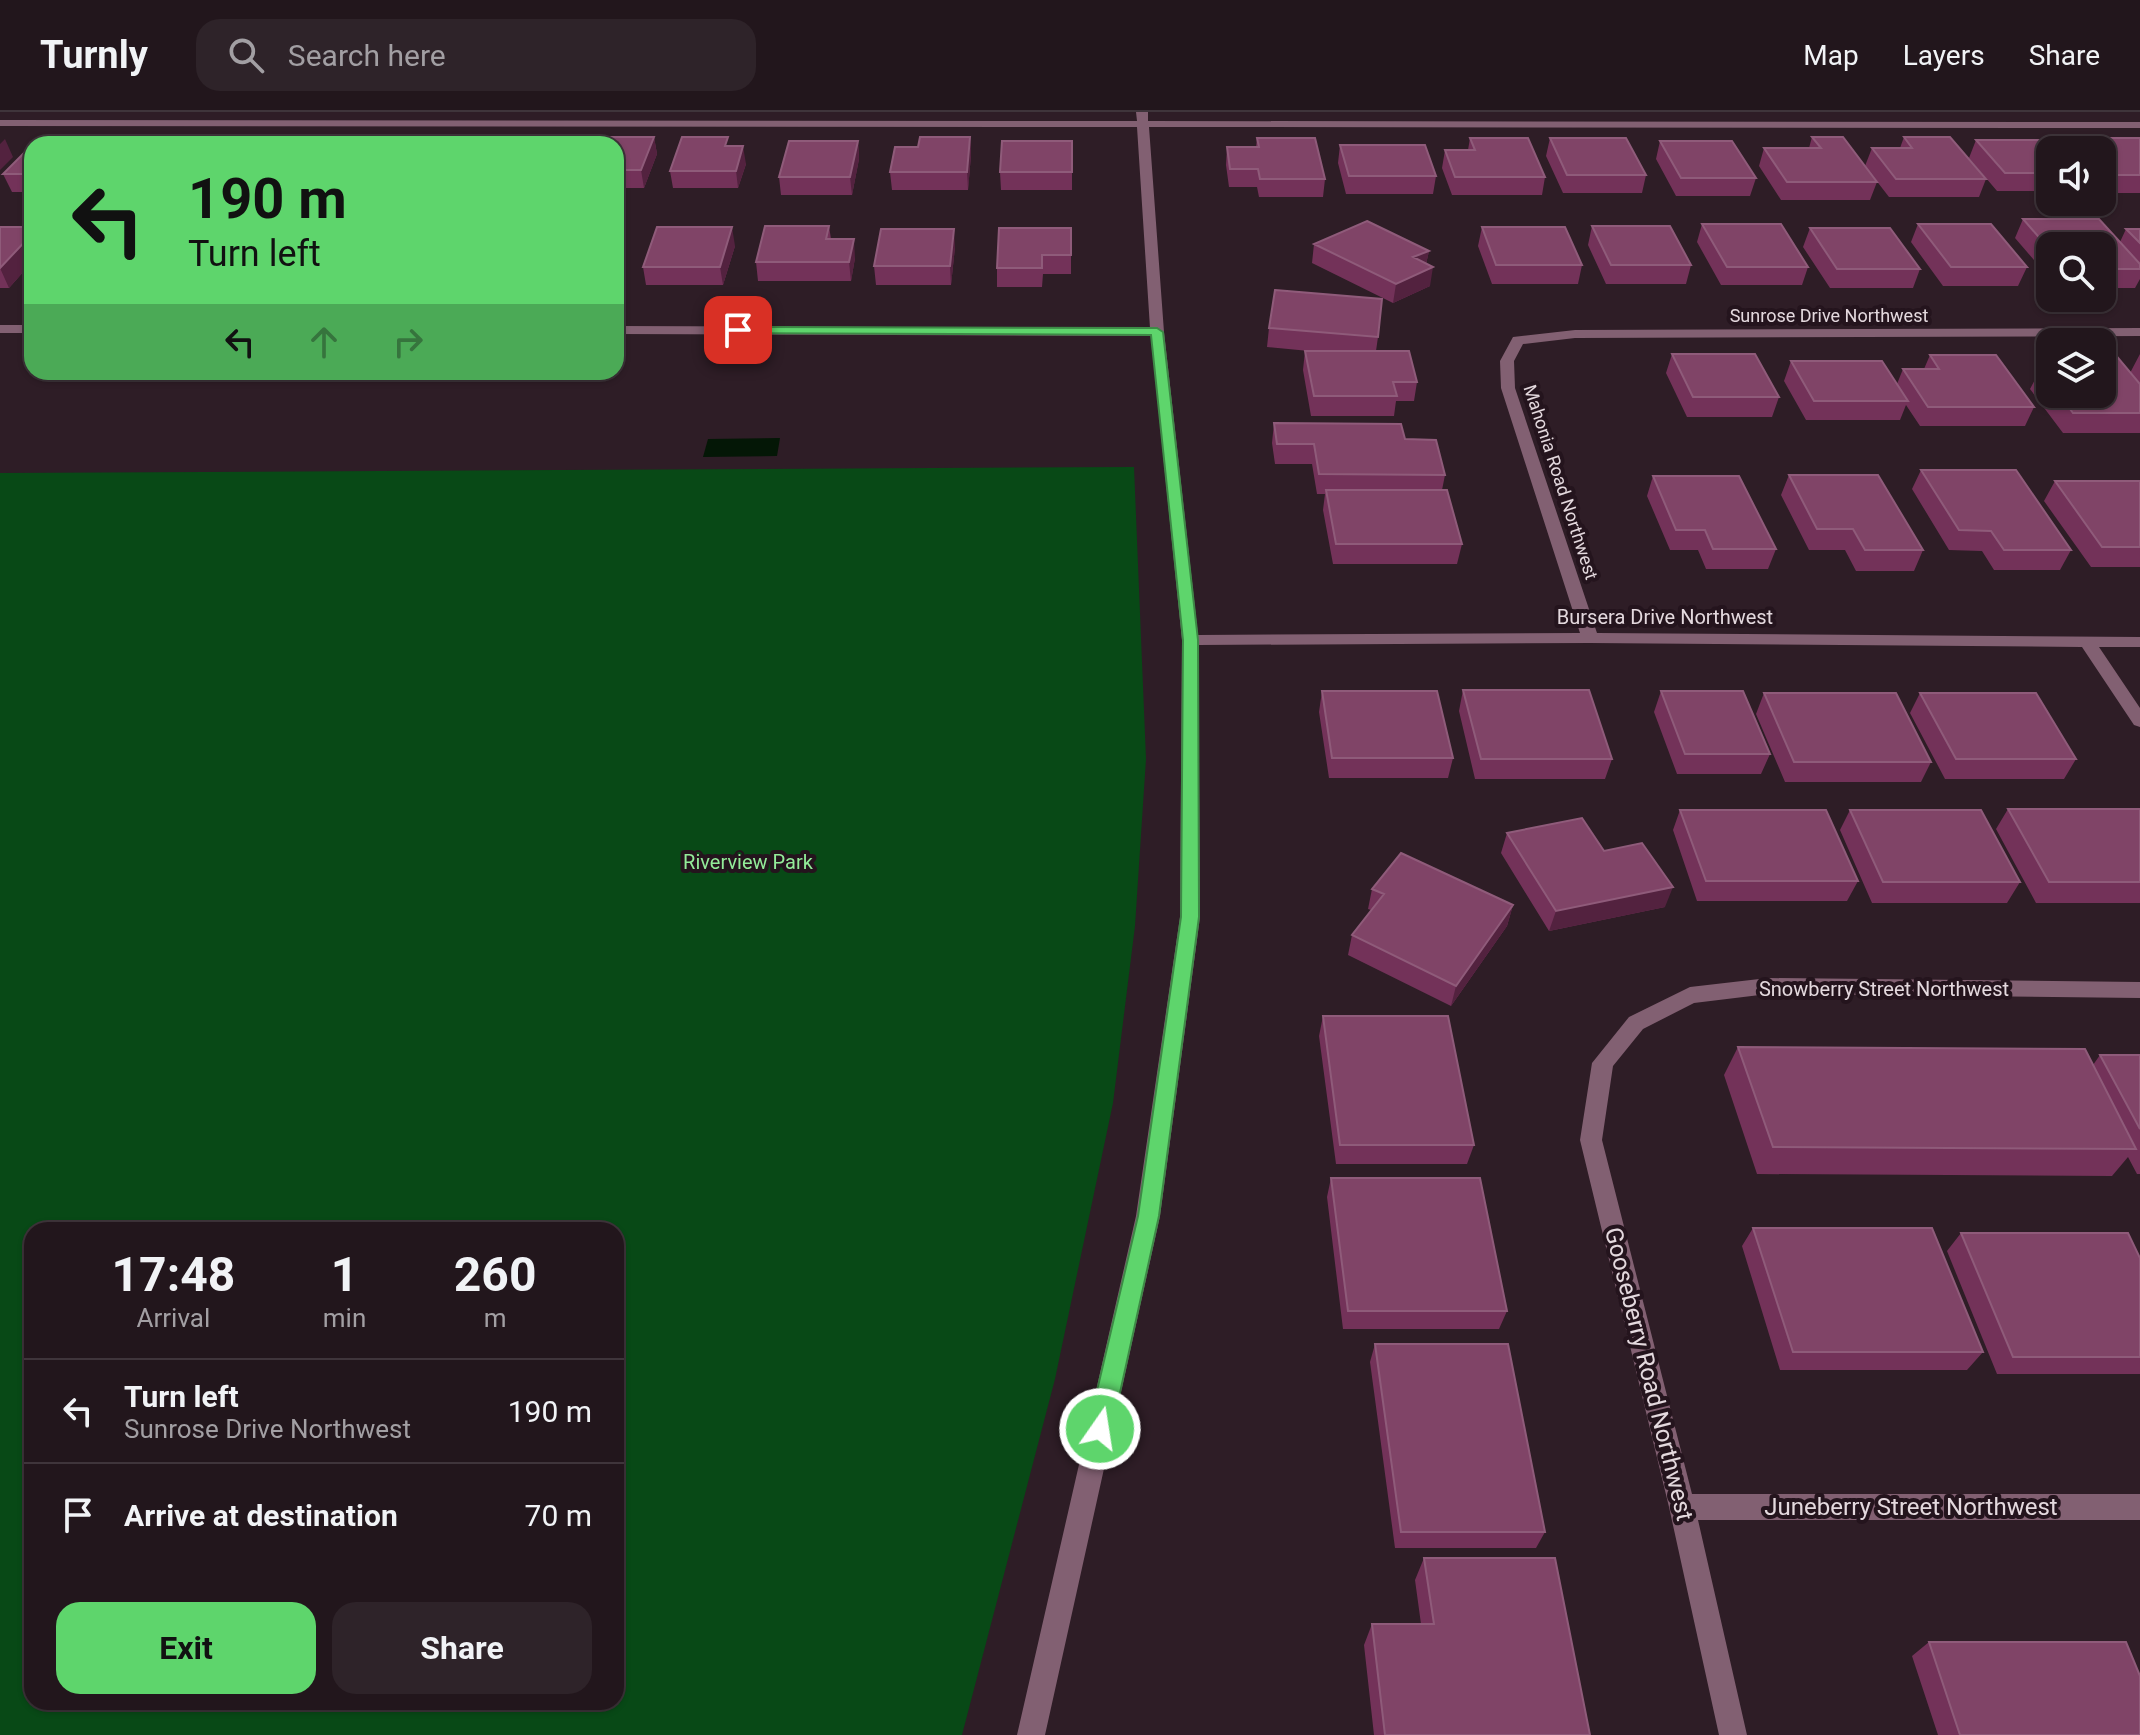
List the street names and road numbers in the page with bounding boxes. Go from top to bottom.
street label: Sunrose Drive Northwest [1730,305,1928,326]
street label: Mahonia Road Northwest [1520,382,1602,582]
street label: Bursera Drive Northwest [1557,605,1773,629]
street label: Snowberry Street Northwest [1759,977,2009,1001]
street label: Gooseberry Road Northwest [1599,1224,1699,1524]
street label: Juneberry Street Northwest [1764,1493,2058,1521]

